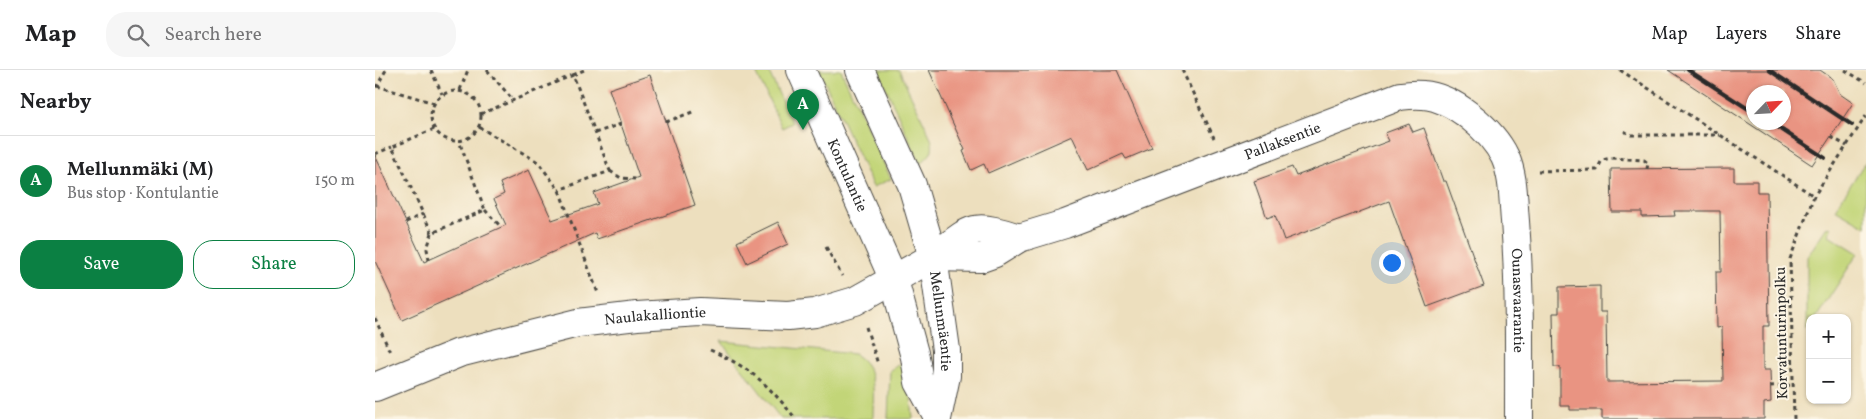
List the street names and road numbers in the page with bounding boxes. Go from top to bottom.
street label: Pallaksentie [1242,118,1324,166]
street label: Kontulantie [821,136,872,216]
street label: Ounasvaarantie [1505,248,1528,353]
street label: Korvatunturinpolku [1771,266,1794,400]
street label: Mellunmäentie [923,270,956,371]
street label: Naulakalliontie [603,303,707,332]

